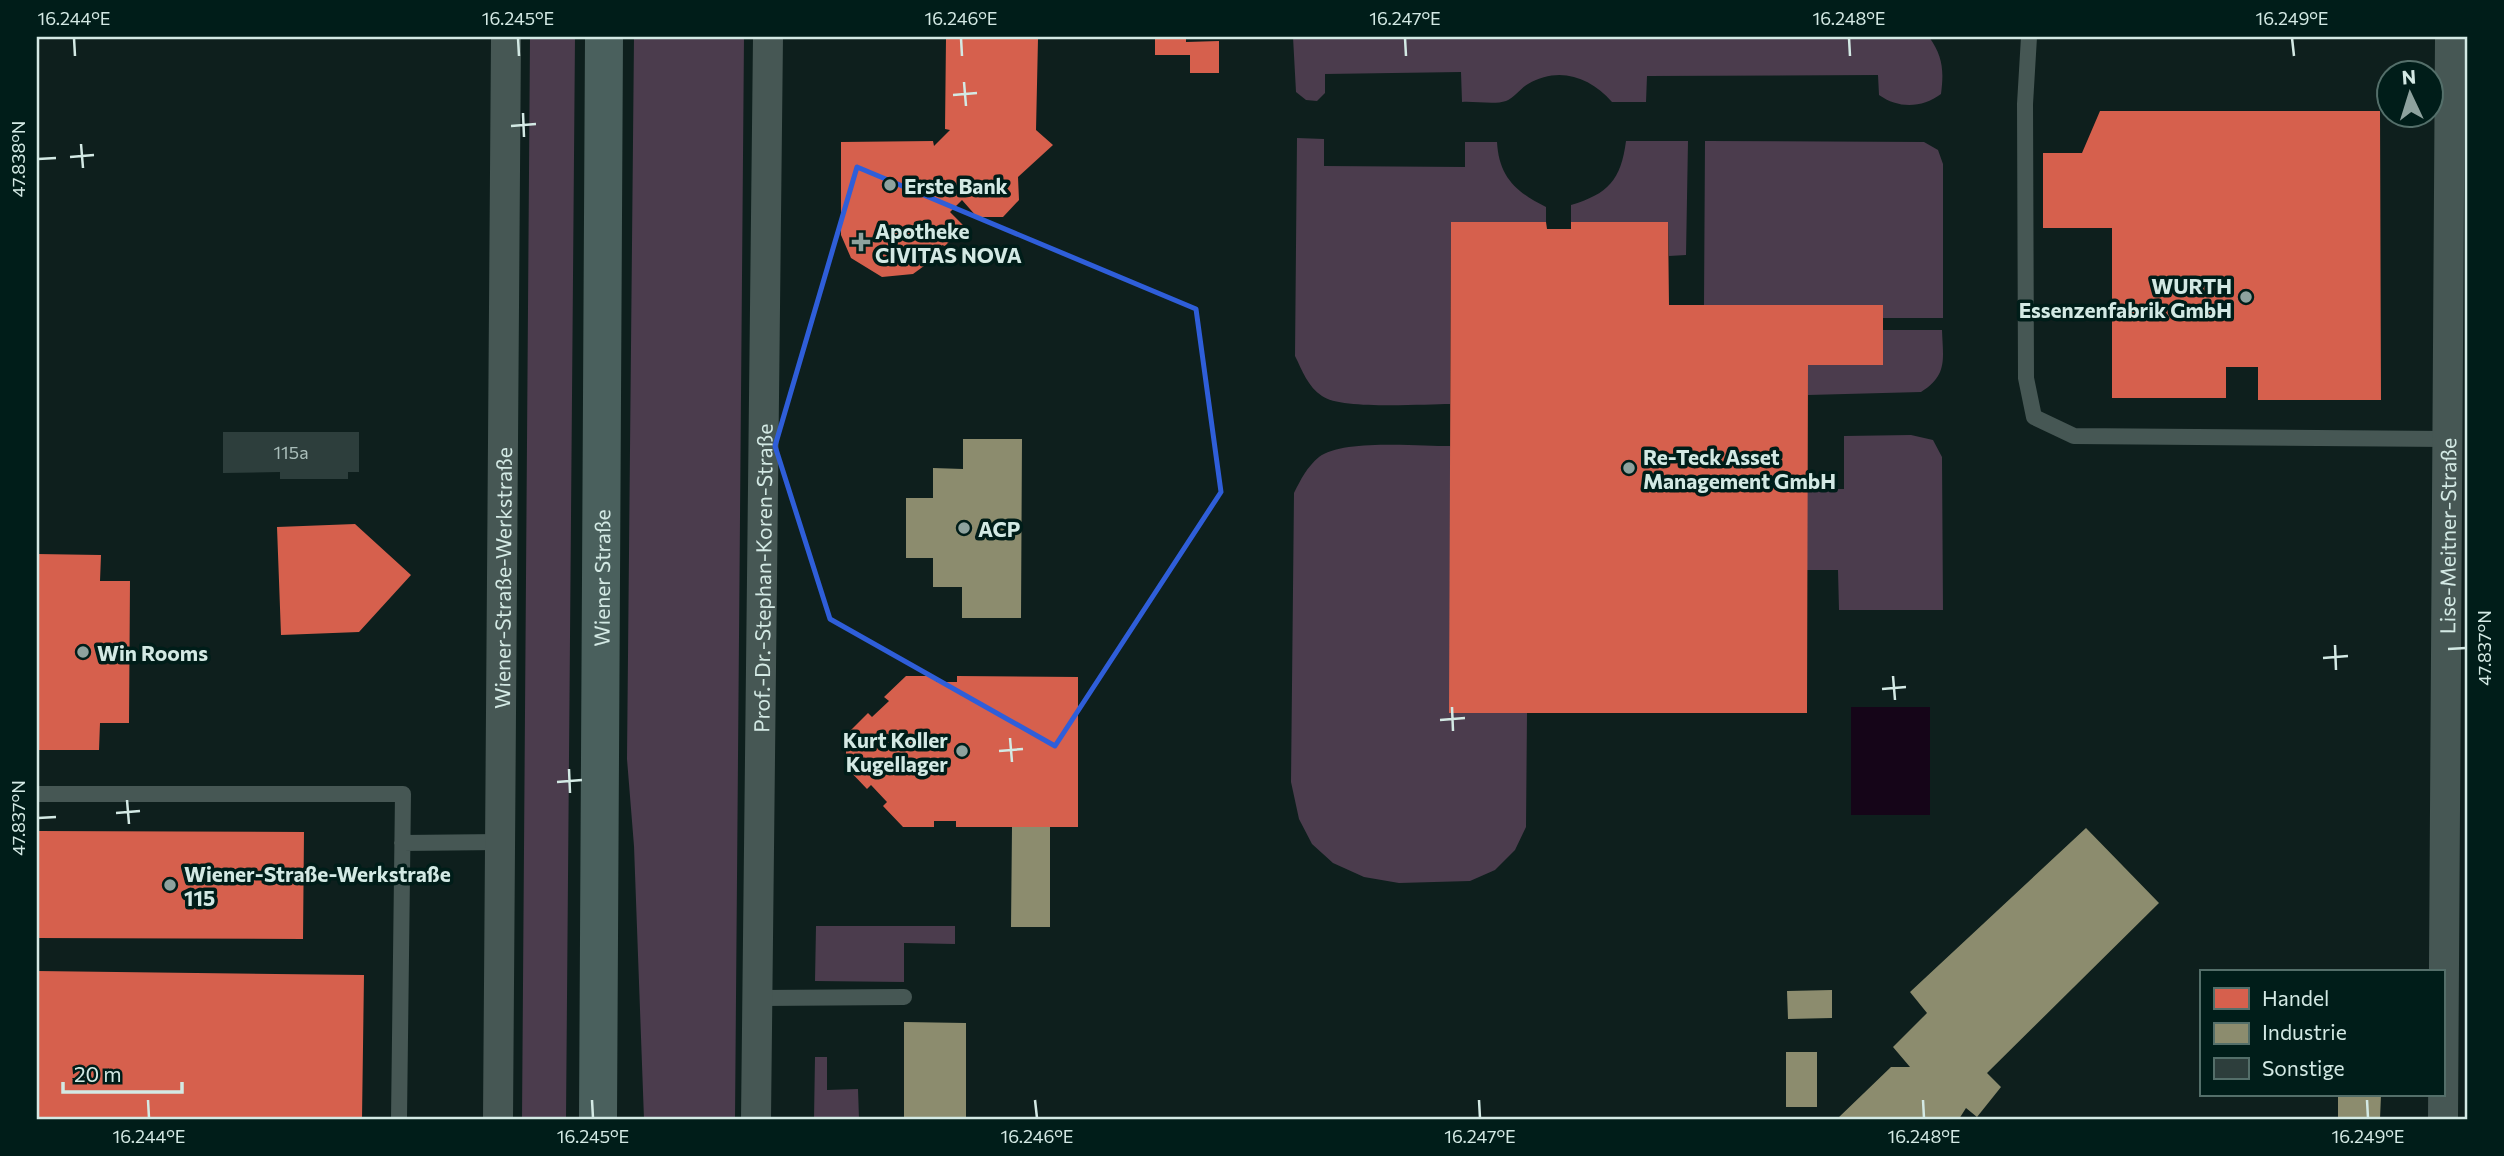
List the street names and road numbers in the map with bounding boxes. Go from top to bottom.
street label: Prof.-Dr.-Stephan-Koren-Straße [748,423,776,733]
street label: Lise-Meitner-Straße [2434,438,2460,634]
street label: Wiener-Straße-Werkstraße [489,447,515,709]
street label: Wiener Straße [588,509,614,647]

